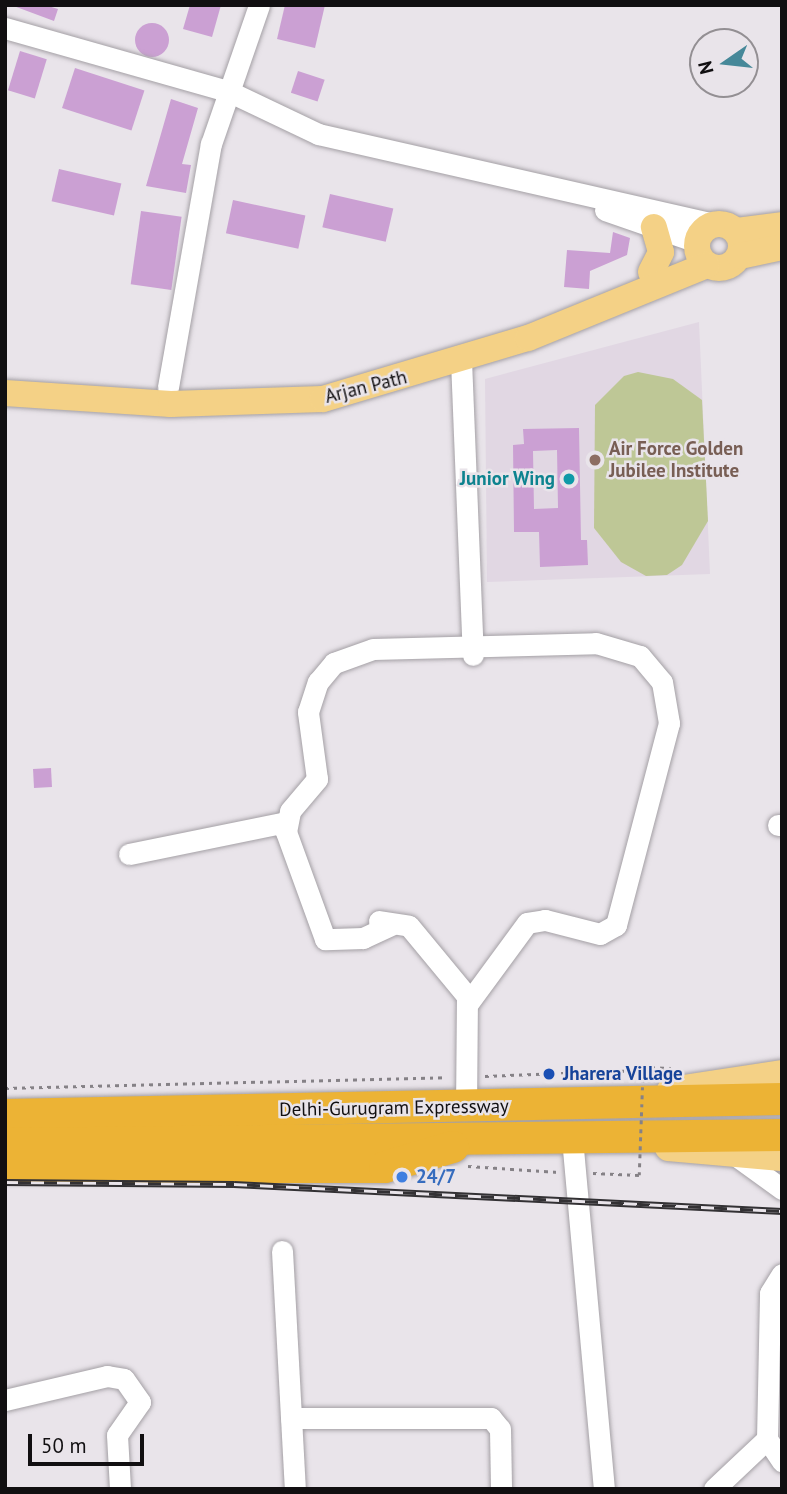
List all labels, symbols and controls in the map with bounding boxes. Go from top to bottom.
north arrow [689,28,759,98]
text: N [692,59,719,77]
street label: Arjan Path [323,366,409,408]
place label: Air Force Golden Jubilee Institute [609,438,744,482]
marker: Air Force Golden Jubilee Institute [587,452,603,468]
place label: Junior Wing [459,468,555,490]
marker: Junior Wing [561,471,577,487]
place label: Jharera Village [563,1063,683,1085]
marker: Jharera Village [541,1066,557,1082]
street label: Delhi-Gurugram Expressway [279,1095,509,1121]
place label: 24/7 [416,1166,456,1188]
marker: 24/7 [394,1169,410,1185]
scale bar [32,1420,147,1464]
text: 50 m [41,1432,87,1459]

